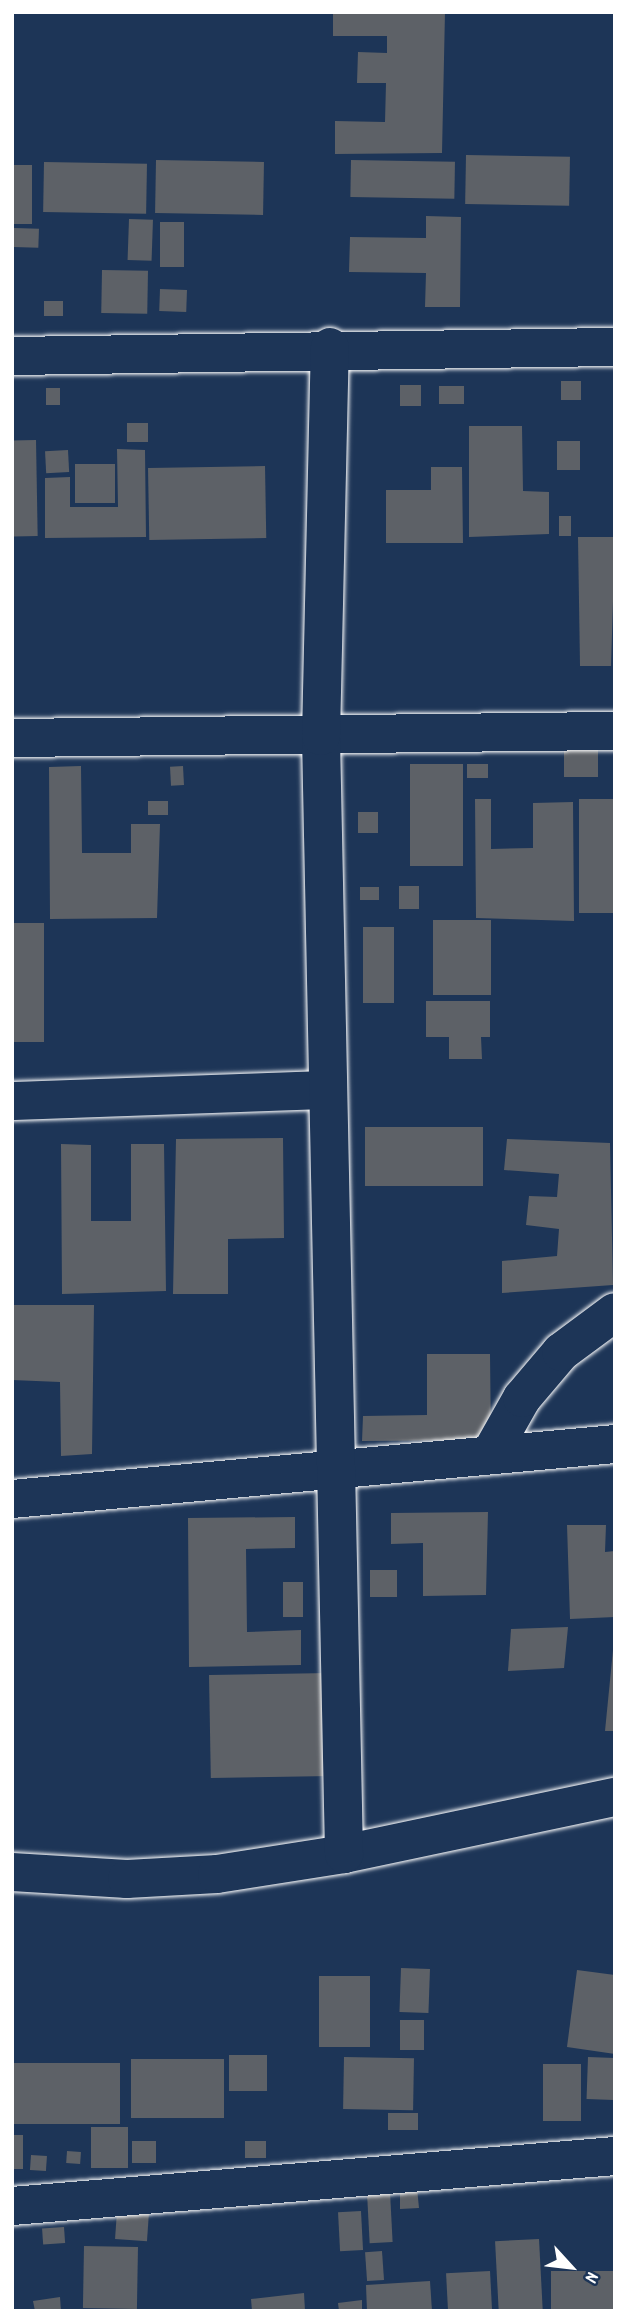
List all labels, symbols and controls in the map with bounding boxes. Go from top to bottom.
north arrow [536,2232,606,2302]
text: N [576,2266,604,2287]

